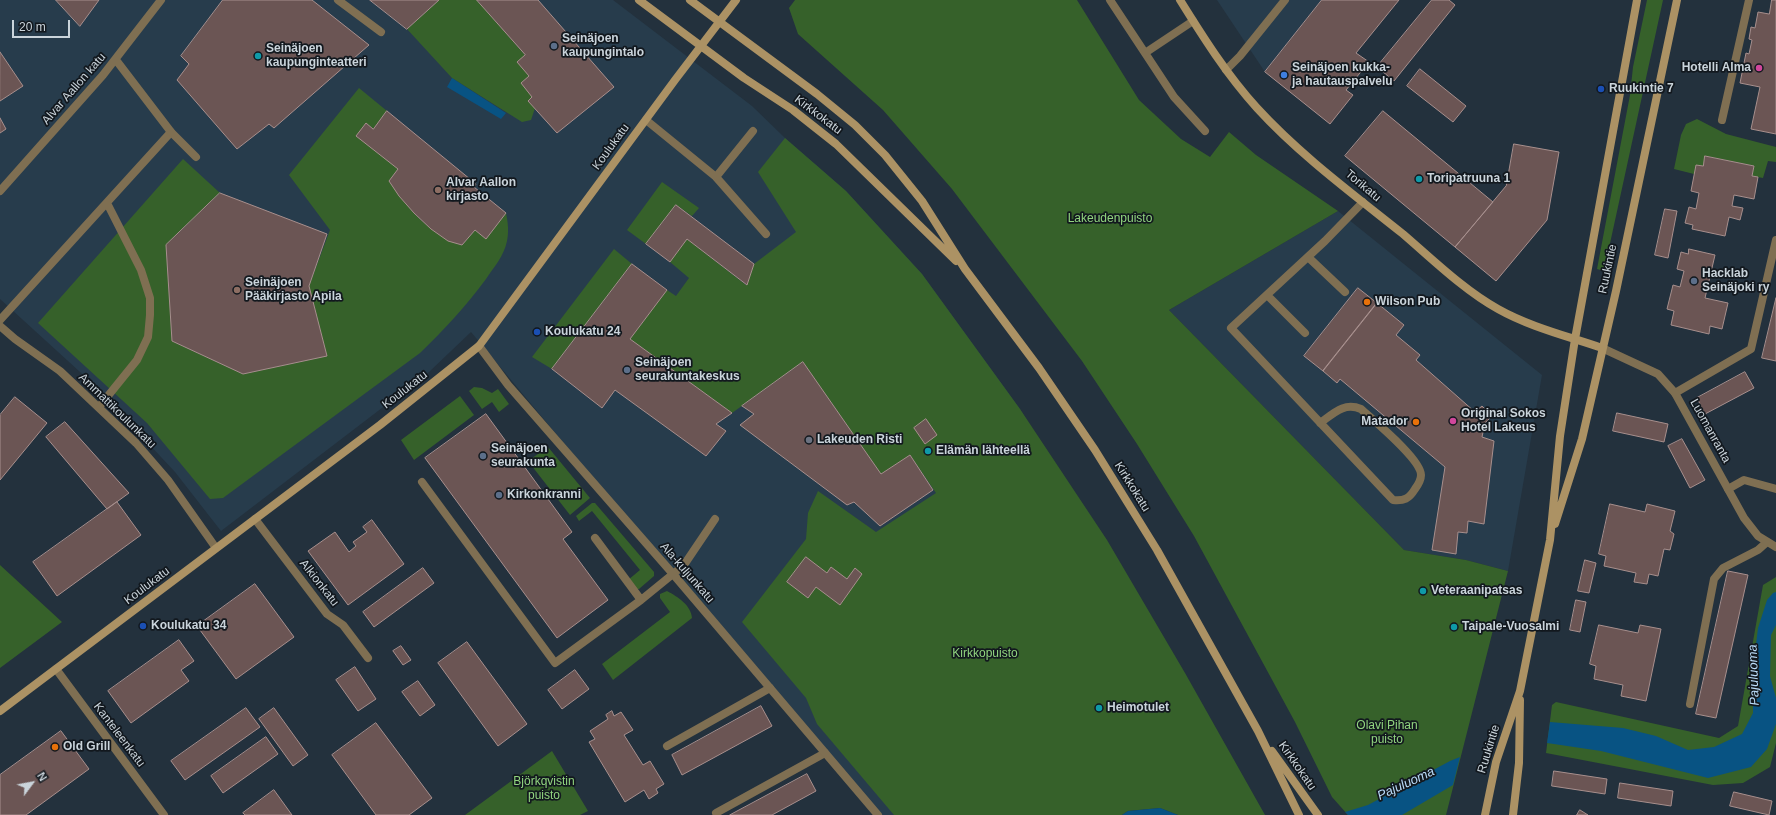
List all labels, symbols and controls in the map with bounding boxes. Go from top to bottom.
scale bar [14,12,72,38]
text: 20 m [19,20,46,34]
place label: Seinäjoen kaupungintalo [562,32,644,60]
marker: Seinäjoen kaupungintalo [549,41,559,51]
place label: Seinäjoen kaupunginteatteri [266,42,367,70]
street label: Alvar Aallon katu [39,50,109,128]
marker: Seinäjoen kaupunginteatteri [253,51,263,61]
place label: Seinäjoen kukka- ja hautauspalvelu [1292,61,1393,89]
place label: Hotelli Alma [1682,61,1751,75]
marker: Hotelli Alma [1754,63,1764,73]
marker: Seinäjoen kukka- ja hautauspalvelu [1279,70,1289,80]
place label: Ruukintie 7 [1609,82,1674,96]
marker: Ruukintie 7 [1596,84,1606,94]
street label: Kirkkokatu [791,92,845,138]
street label: Koulukatu [589,121,633,173]
street label: Torikatu [1342,167,1384,205]
place label: Toripatruuna 1 [1427,172,1510,186]
marker: Toripatruuna 1 [1414,174,1424,184]
place label: Alvar Aallon kirjasto [446,176,516,204]
marker: Alvar Aallon kirjasto [433,185,443,195]
park label: Lakeudenpuisto [1068,212,1152,226]
street label: Ruukintie [1596,243,1620,295]
place label: Hacklab Seinäjoki ry [1702,267,1769,295]
place label: Seinäjoen Pääkirjasto Apila [245,276,342,304]
marker: Hacklab Seinäjoki ry [1689,276,1699,286]
marker: Seinäjoen Pääkirjasto Apila [232,285,242,295]
place label: Wilson Pub [1375,295,1440,309]
marker: Wilson Pub [1362,297,1372,307]
place label: Koulukatu 24 [545,325,620,339]
marker: Koulukatu 24 [532,327,542,337]
place label: Seinäjoen seurakuntakeskus [635,356,740,384]
marker: Seinäjoen seurakuntakeskus [622,365,632,375]
street label: Koulukatu [380,368,430,412]
street label: Ammattikoulunkatu [75,370,159,452]
street label: Luomanranta [1687,397,1733,465]
place label: Original Sokos Hotel Lakeus [1461,407,1546,435]
place label: Matador [1361,415,1408,429]
marker: Original Sokos Hotel Lakeus [1448,416,1458,426]
marker: Matador [1411,417,1421,427]
place label: Lakeuden Risti [817,433,902,447]
marker: Lakeuden Risti [804,435,814,445]
place label: Seinäjoen seurakunta [491,442,555,470]
place label: Elämän lähteellä [936,444,1030,458]
marker: Elämän lähteellä [923,446,933,456]
marker: Seinäjoen seurakunta [478,451,488,461]
street label: Kirkkokatu [1111,459,1153,515]
place label: Kirkonkranni [507,488,581,502]
marker: Kirkonkranni [494,490,504,500]
street label: Ala-kuljunkatu [657,540,717,606]
street label: Alkionkatu [296,557,342,609]
street label: Koulukatu [121,564,173,608]
place label: Veteraanipatsas [1431,584,1522,598]
marker: Veteraanipatsas [1418,586,1428,596]
place label: Koulukatu 34 [151,619,226,633]
place label: Taipale-Vuosalmi [1462,620,1559,634]
marker: Koulukatu 34 [138,621,148,631]
marker: Taipale-Vuosalmi [1449,622,1459,632]
water label: Pajuluoma [1745,644,1763,706]
park label: Kirkkopuisto [952,647,1018,661]
street label: Kanteleenkatu [90,700,148,770]
place label: Heimotulet [1107,701,1169,715]
marker: Heimotulet [1094,703,1104,713]
park label: Olavi Pihan puisto [1356,719,1418,747]
street label: Ruukintie [1475,723,1503,775]
street label: Kirkkokatu [1275,739,1319,793]
place label: Old Grill [63,740,110,754]
marker: Old Grill [50,742,60,752]
north arrow [12,763,52,803]
water label: Pajuluoma [1375,764,1437,804]
text: N [35,770,49,783]
park label: Björkqvistin puisto [513,775,575,803]

